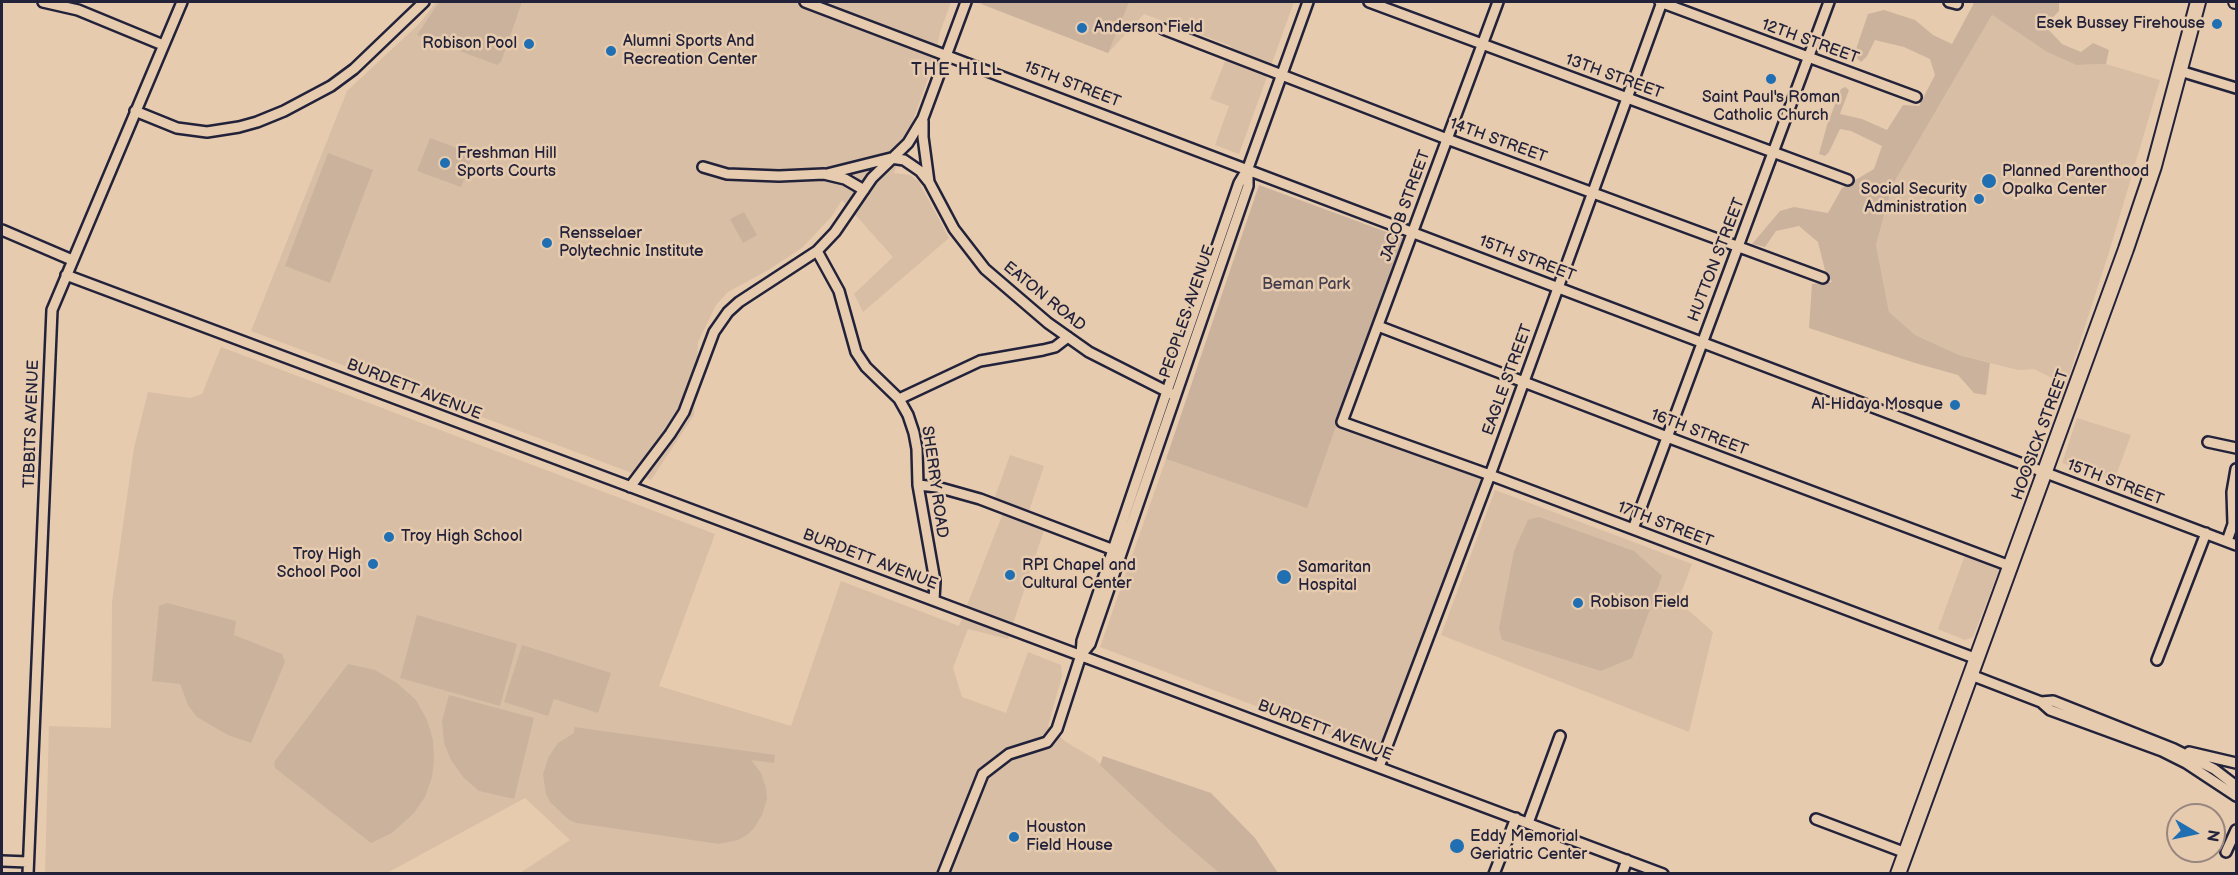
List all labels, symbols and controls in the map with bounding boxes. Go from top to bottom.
place label: Esek Bussey Firehouse [2036,14,2205,34]
street label: 12TH STREET [1759,15,1861,69]
marker: Esek Bussey Firehouse [2210,17,2224,31]
place label: Anderson Field [1094,18,1203,38]
marker: Anderson Field [1075,21,1089,35]
place label: Alumni Sports And Recreation Center [623,32,757,70]
place label: Robison Pool [422,34,517,54]
marker: Robison Pool [522,37,536,51]
marker: Alumni Sports And Recreation Center [604,44,618,58]
street label: 13TH STREET [1562,50,1666,104]
street label: 15TH STREET [1021,58,1123,112]
district label: THE HILL [911,59,1003,81]
marker: Saint Paul's Roman Catholic Church [1764,72,1778,86]
place label: Saint Paul's Roman Catholic Church [1702,88,1840,126]
street label: 14TH STREET [1446,114,1550,168]
place label: Freshman Hill Sports Courts [457,144,556,182]
street label: JACOB STREET [1377,148,1435,264]
marker: Freshman Hill Sports Courts [438,156,452,170]
place label: Planned Parenthood Opalka Center [2002,162,2149,200]
marker: Planned Parenthood Opalka Center [1980,172,1998,190]
place label: Social Security Administration [1861,180,1967,218]
marker: Social Security Administration [1972,192,1986,206]
street label: HUTTON STREET [1685,195,1749,325]
place label: Rensselaer Polytechnic Institute [559,224,703,262]
street label: 15TH STREET [1476,232,1578,286]
marker: Rensselaer Polytechnic Institute [540,236,554,250]
street label: PEOPLES AVENUE [1156,243,1220,381]
street label: EATON ROAD [999,258,1089,336]
park label: Beman Park [1262,275,1350,295]
street label: EAGLE STREET [1479,322,1537,438]
street label: BURDETT AVENUE [344,355,484,425]
street label: TIBBITS AVENUE [20,360,44,488]
street label: HOOSICK STREET [2008,367,2074,503]
place label: Al-Hidaya Mosque [1811,395,1943,415]
marker: Al-Hidaya Mosque [1948,398,1962,412]
street label: 16TH STREET [1648,406,1750,460]
street label: SHERRY ROAD [917,425,951,539]
street label: 15TH STREET [2064,456,2166,510]
street label: 17TH STREET [1615,498,1715,552]
street label: BURDETT AVENUE [800,525,940,595]
place label: Troy High School [401,527,522,547]
marker: Troy High School [382,530,396,544]
place label: Troy High School Pool [277,545,361,583]
place label: RPI Chapel and Cultural Center [1022,556,1136,594]
marker: Troy High School Pool [366,557,380,571]
place label: Samaritan Hospital [1298,558,1371,596]
marker: RPI Chapel and Cultural Center [1003,568,1017,582]
marker: Samaritan Hospital [1275,568,1293,586]
place label: Robison Field [1590,593,1689,613]
marker: Robison Field [1571,596,1585,610]
street label: BURDETT AVENUE [1255,696,1395,766]
north arrow [2166,803,2226,863]
place label: Houston Field House [1026,818,1113,856]
place label: Eddy Memorial Geriatric Center [1470,827,1587,865]
text: N [2202,828,2223,843]
marker: Houston Field House [1007,830,1021,844]
marker: Eddy Memorial Geriatric Center [1448,837,1466,855]

